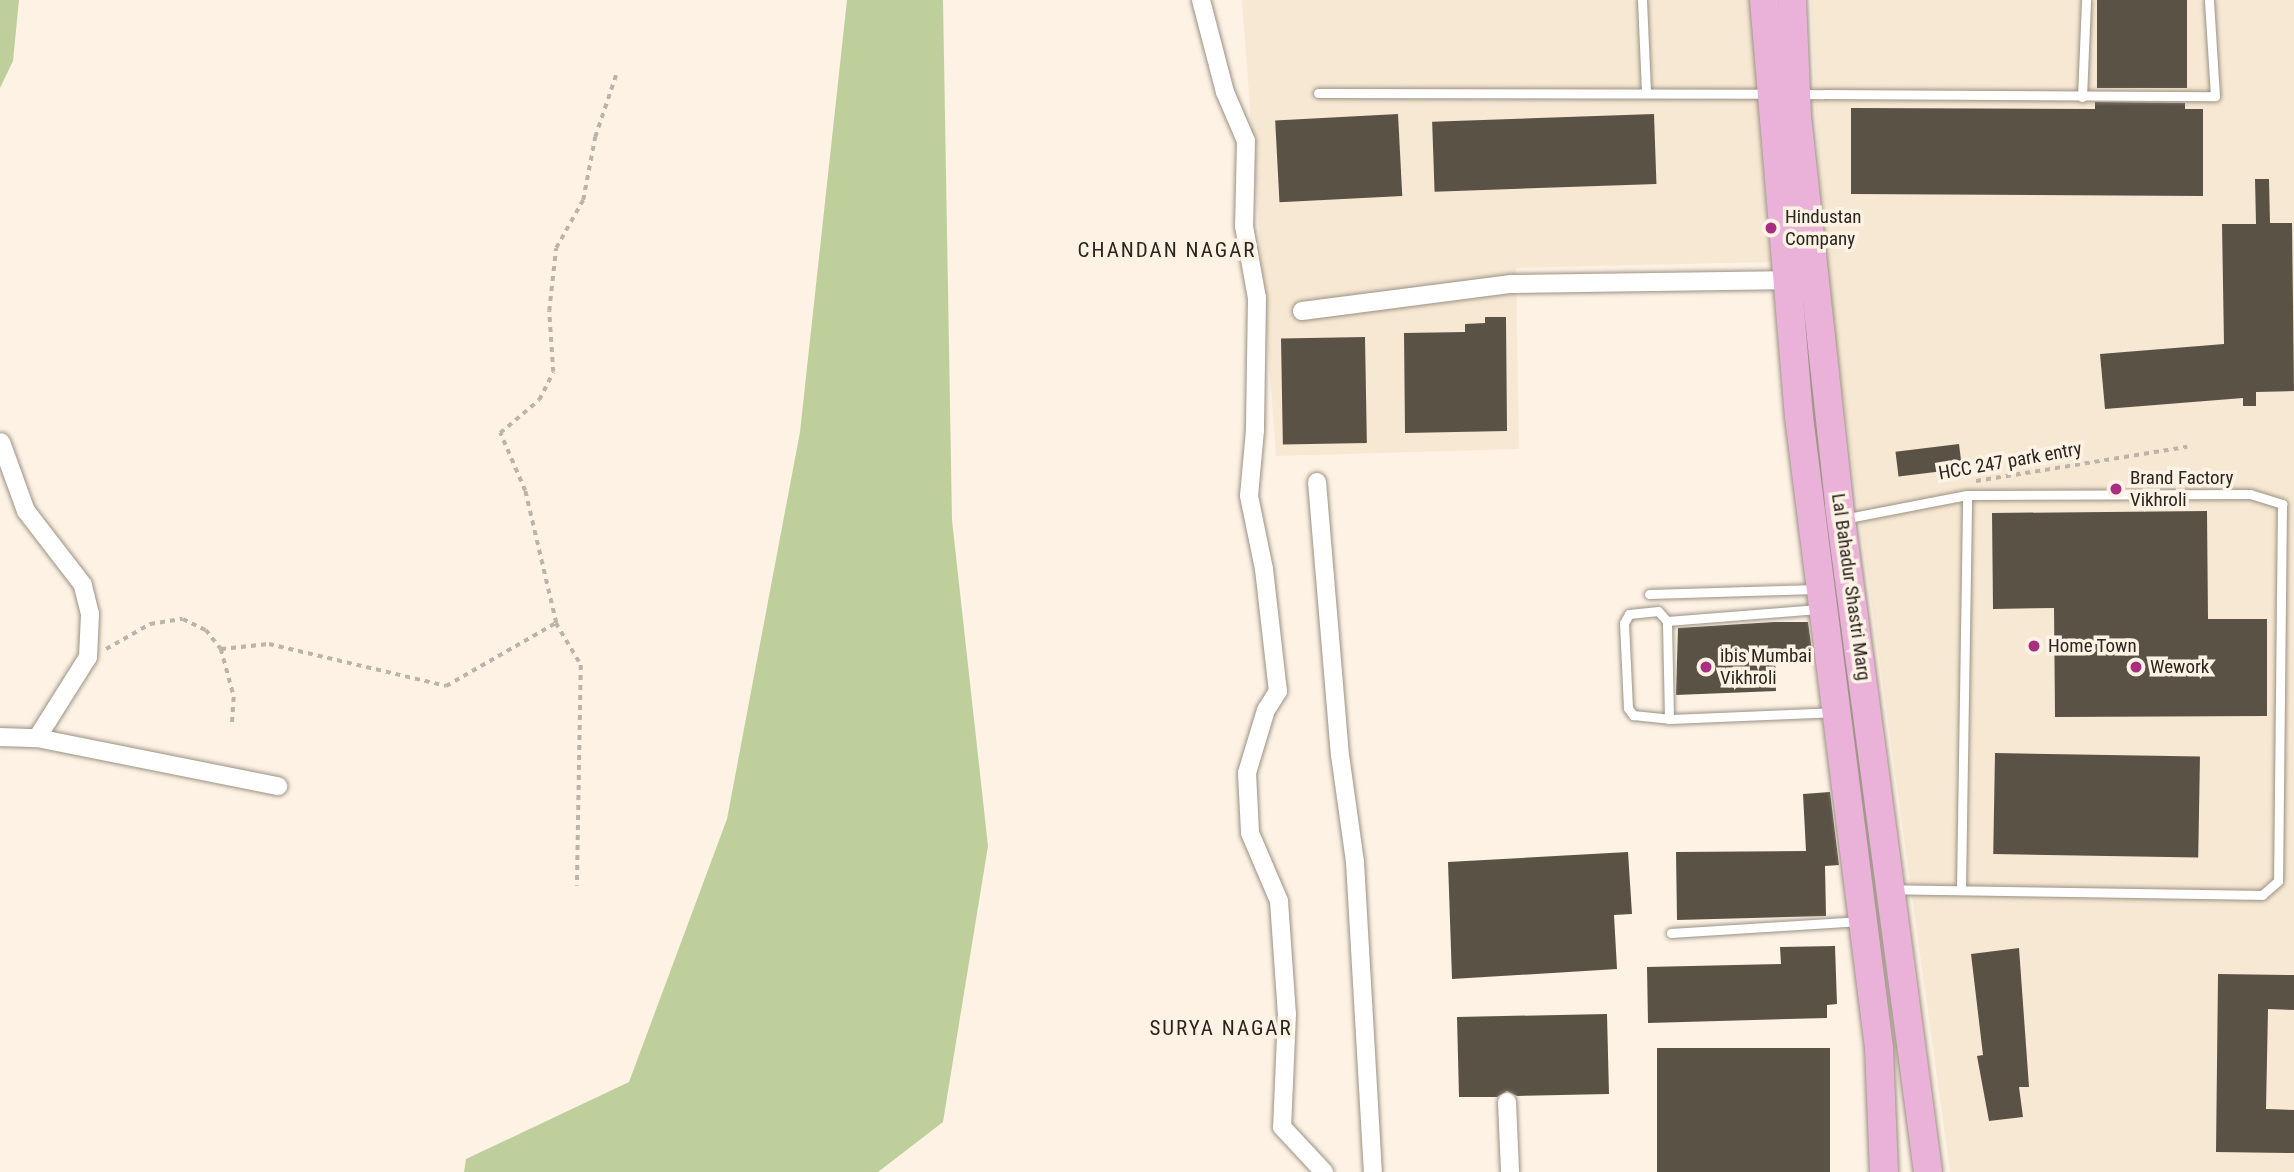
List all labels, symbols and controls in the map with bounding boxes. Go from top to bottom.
place label: Hindustan Company [1785,206,1862,250]
marker: Hindustan Company [1763,220,1779,236]
district label: CHANDAN NAGAR [1079,237,1255,263]
street label: HCC 247 park entry [1937,437,2083,485]
place label: Brand Factory Vikhroli [2130,467,2233,511]
marker: Brand Factory Vikhroli [2108,481,2124,497]
street label: Lal Bahadur Shastri Marg [1827,492,1875,682]
place label: Home Town [2048,635,2137,657]
marker: Home Town [2026,638,2042,654]
place label: ibis Mumbai Vikhroli [1720,645,1812,689]
place label: Wework [2150,656,2209,678]
marker: ibis Mumbai Vikhroli [1698,659,1714,675]
marker: Wework [2128,659,2144,675]
district label: SURYA NAGAR [1151,1015,1291,1041]

